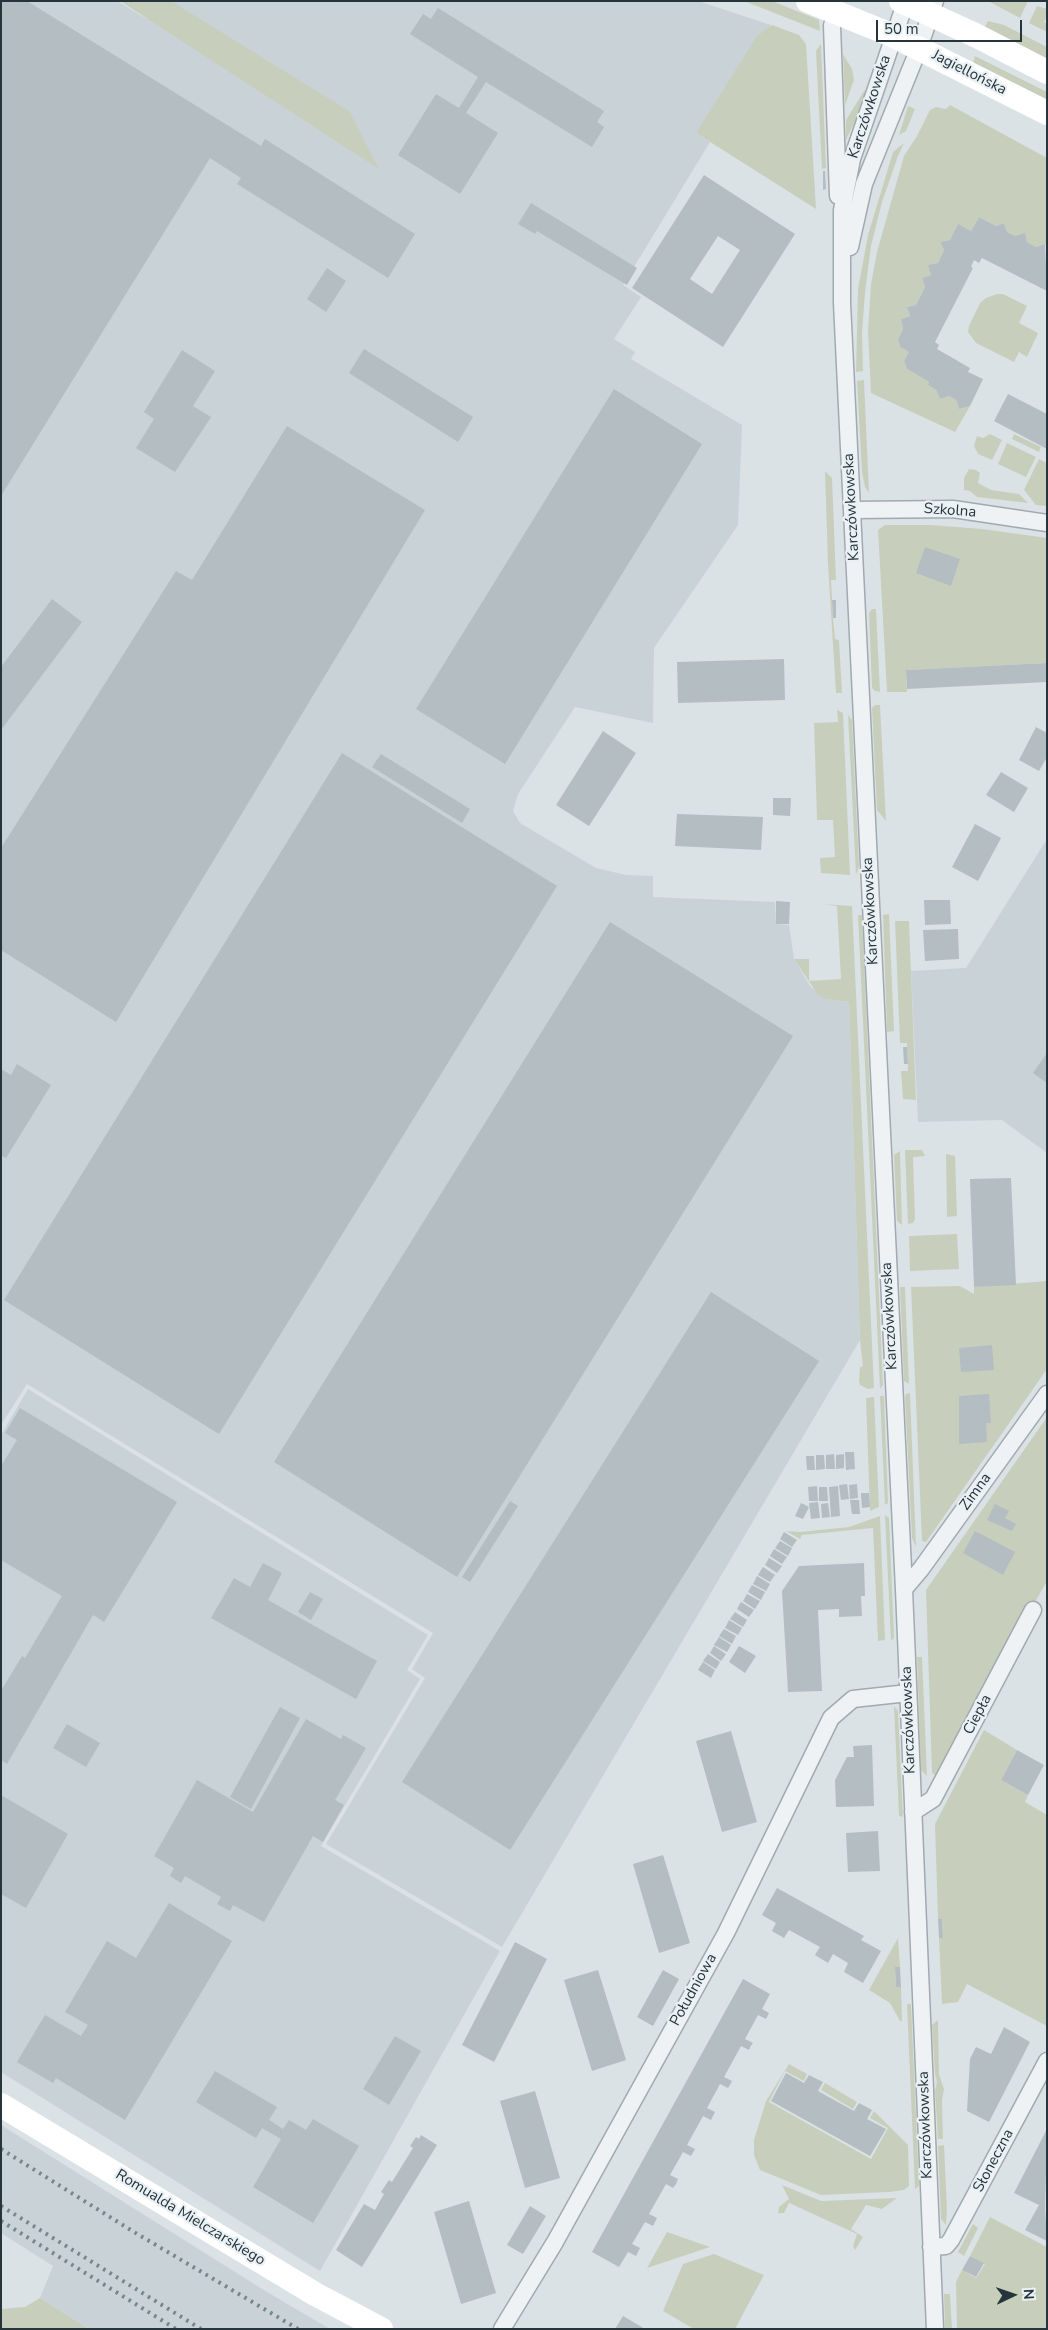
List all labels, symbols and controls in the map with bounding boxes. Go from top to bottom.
scale bar [878,10,1024,42]
text: 50 m [884,19,919,39]
street label: Jagiellońska [929,47,1009,99]
street label: Karczówkowska [845,53,895,161]
street label: Karczówkowska [840,453,864,561]
street label: Szkolna [923,500,977,522]
street label: Karczówkowska [859,857,883,965]
street label: Karczówkowska [878,1262,902,1370]
street label: Zimna [956,1470,996,1514]
street label: Karczówkowska [898,1666,920,1774]
street label: Ciepła [960,1692,996,1738]
street label: Południowa [667,1951,721,2029]
street label: Karczówkowska [915,2071,937,2179]
street label: Słoneczna [970,2126,1018,2196]
street label: Romualda Mielczarskiego [112,2166,268,2270]
north arrow [988,2270,1038,2320]
text: N [1019,2288,1038,2300]

